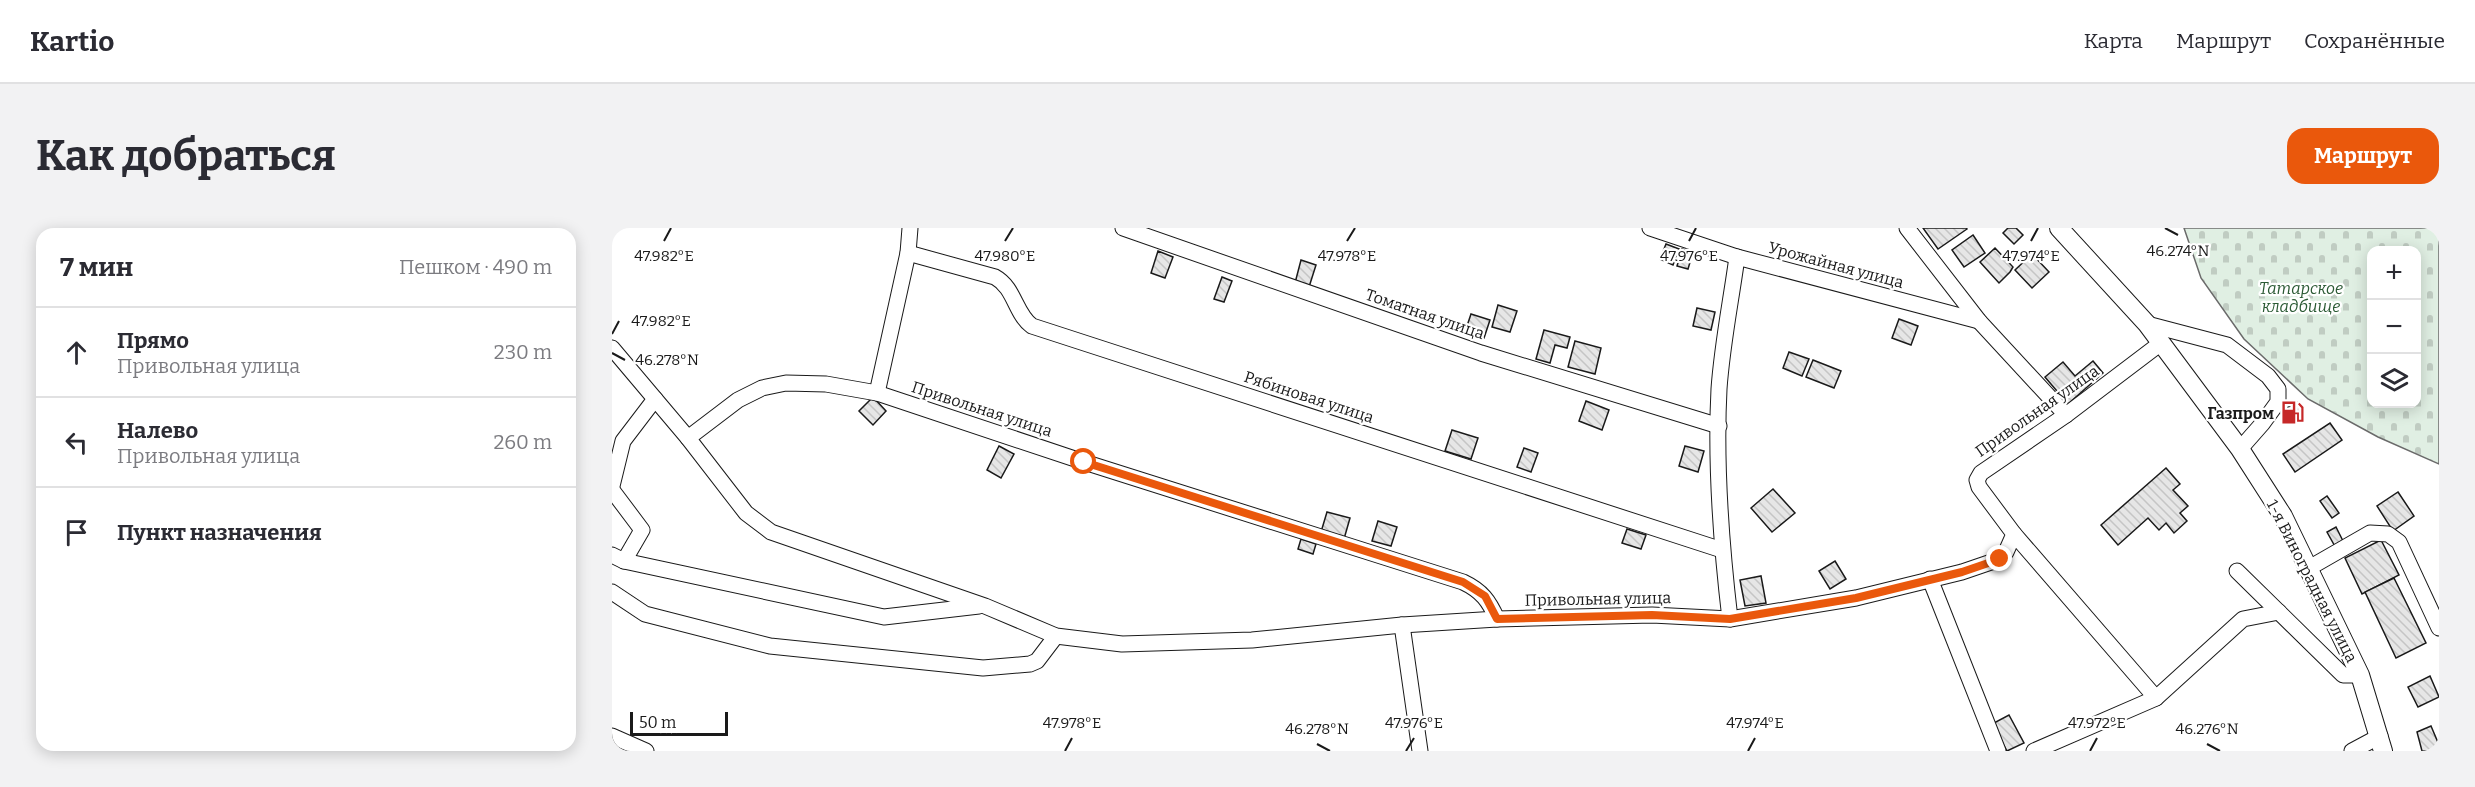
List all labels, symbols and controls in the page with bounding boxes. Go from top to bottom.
text: Kartio [30,25,114,58]
text: Карта [2084,28,2143,54]
text: Маршрут [2176,28,2271,54]
text: Сохранённые [2304,28,2445,54]
button: Маршрут [2287,128,2439,184]
text: Как добраться [36,131,336,181]
street label: Урожайная улица [1766,238,1906,292]
text: 46.274°N [2147,242,2210,260]
map controls [2367,246,2421,408]
button: + [2367,246,2421,300]
text: 47.982°E [634,247,694,265]
text: 47.980°E [975,247,1035,265]
text: 47.978°E [1318,247,1376,265]
text: 47.976°E [1660,247,1718,265]
text: 47.974°E [2002,247,2060,265]
text: 7 мин [60,252,133,283]
text: Пешком · 490 m [399,255,552,279]
park label: Татарское кладбище [2259,279,2343,316]
street label: Томатная улица [1363,285,1487,343]
button: − [2367,300,2421,354]
text: 47.982°E [631,312,691,330]
text: Прямо [117,327,189,354]
icon: ahead [60,336,93,369]
text: 230 m [494,340,552,364]
text: 46.278°N [635,351,699,369]
text: Привольная улица [117,354,300,378]
button: layers [2367,354,2421,408]
street label: Привольная улица [1972,361,2103,461]
street label: Рябиновая улица [1242,367,1376,427]
street label: Привольная улица [909,377,1055,441]
fuel station icon: Газпром [2279,400,2305,426]
place label: Газпром [2207,404,2274,423]
text: Налево [117,417,198,444]
icon: left [60,426,93,459]
text: 260 m [493,430,552,454]
text: Привольная улица [117,444,300,468]
route start [1070,448,1096,474]
street label: 1-я Виноградная улица [2263,496,2361,666]
icon: arrive [60,516,93,549]
text: Пункт назначения [117,519,322,546]
route end [1986,545,2012,571]
street label: Привольная улица [1525,588,1672,610]
scale bar [630,709,728,736]
text: 50 m [639,713,676,732]
text: 47.978°E [1043,714,1101,732]
text: 47.976°E [1385,714,1443,732]
text: 47.974°E [1726,714,1784,732]
text: 47.972°E [2068,714,2126,732]
text: 46.278°N [1285,720,1349,738]
text: 46.276°N [2175,720,2239,738]

